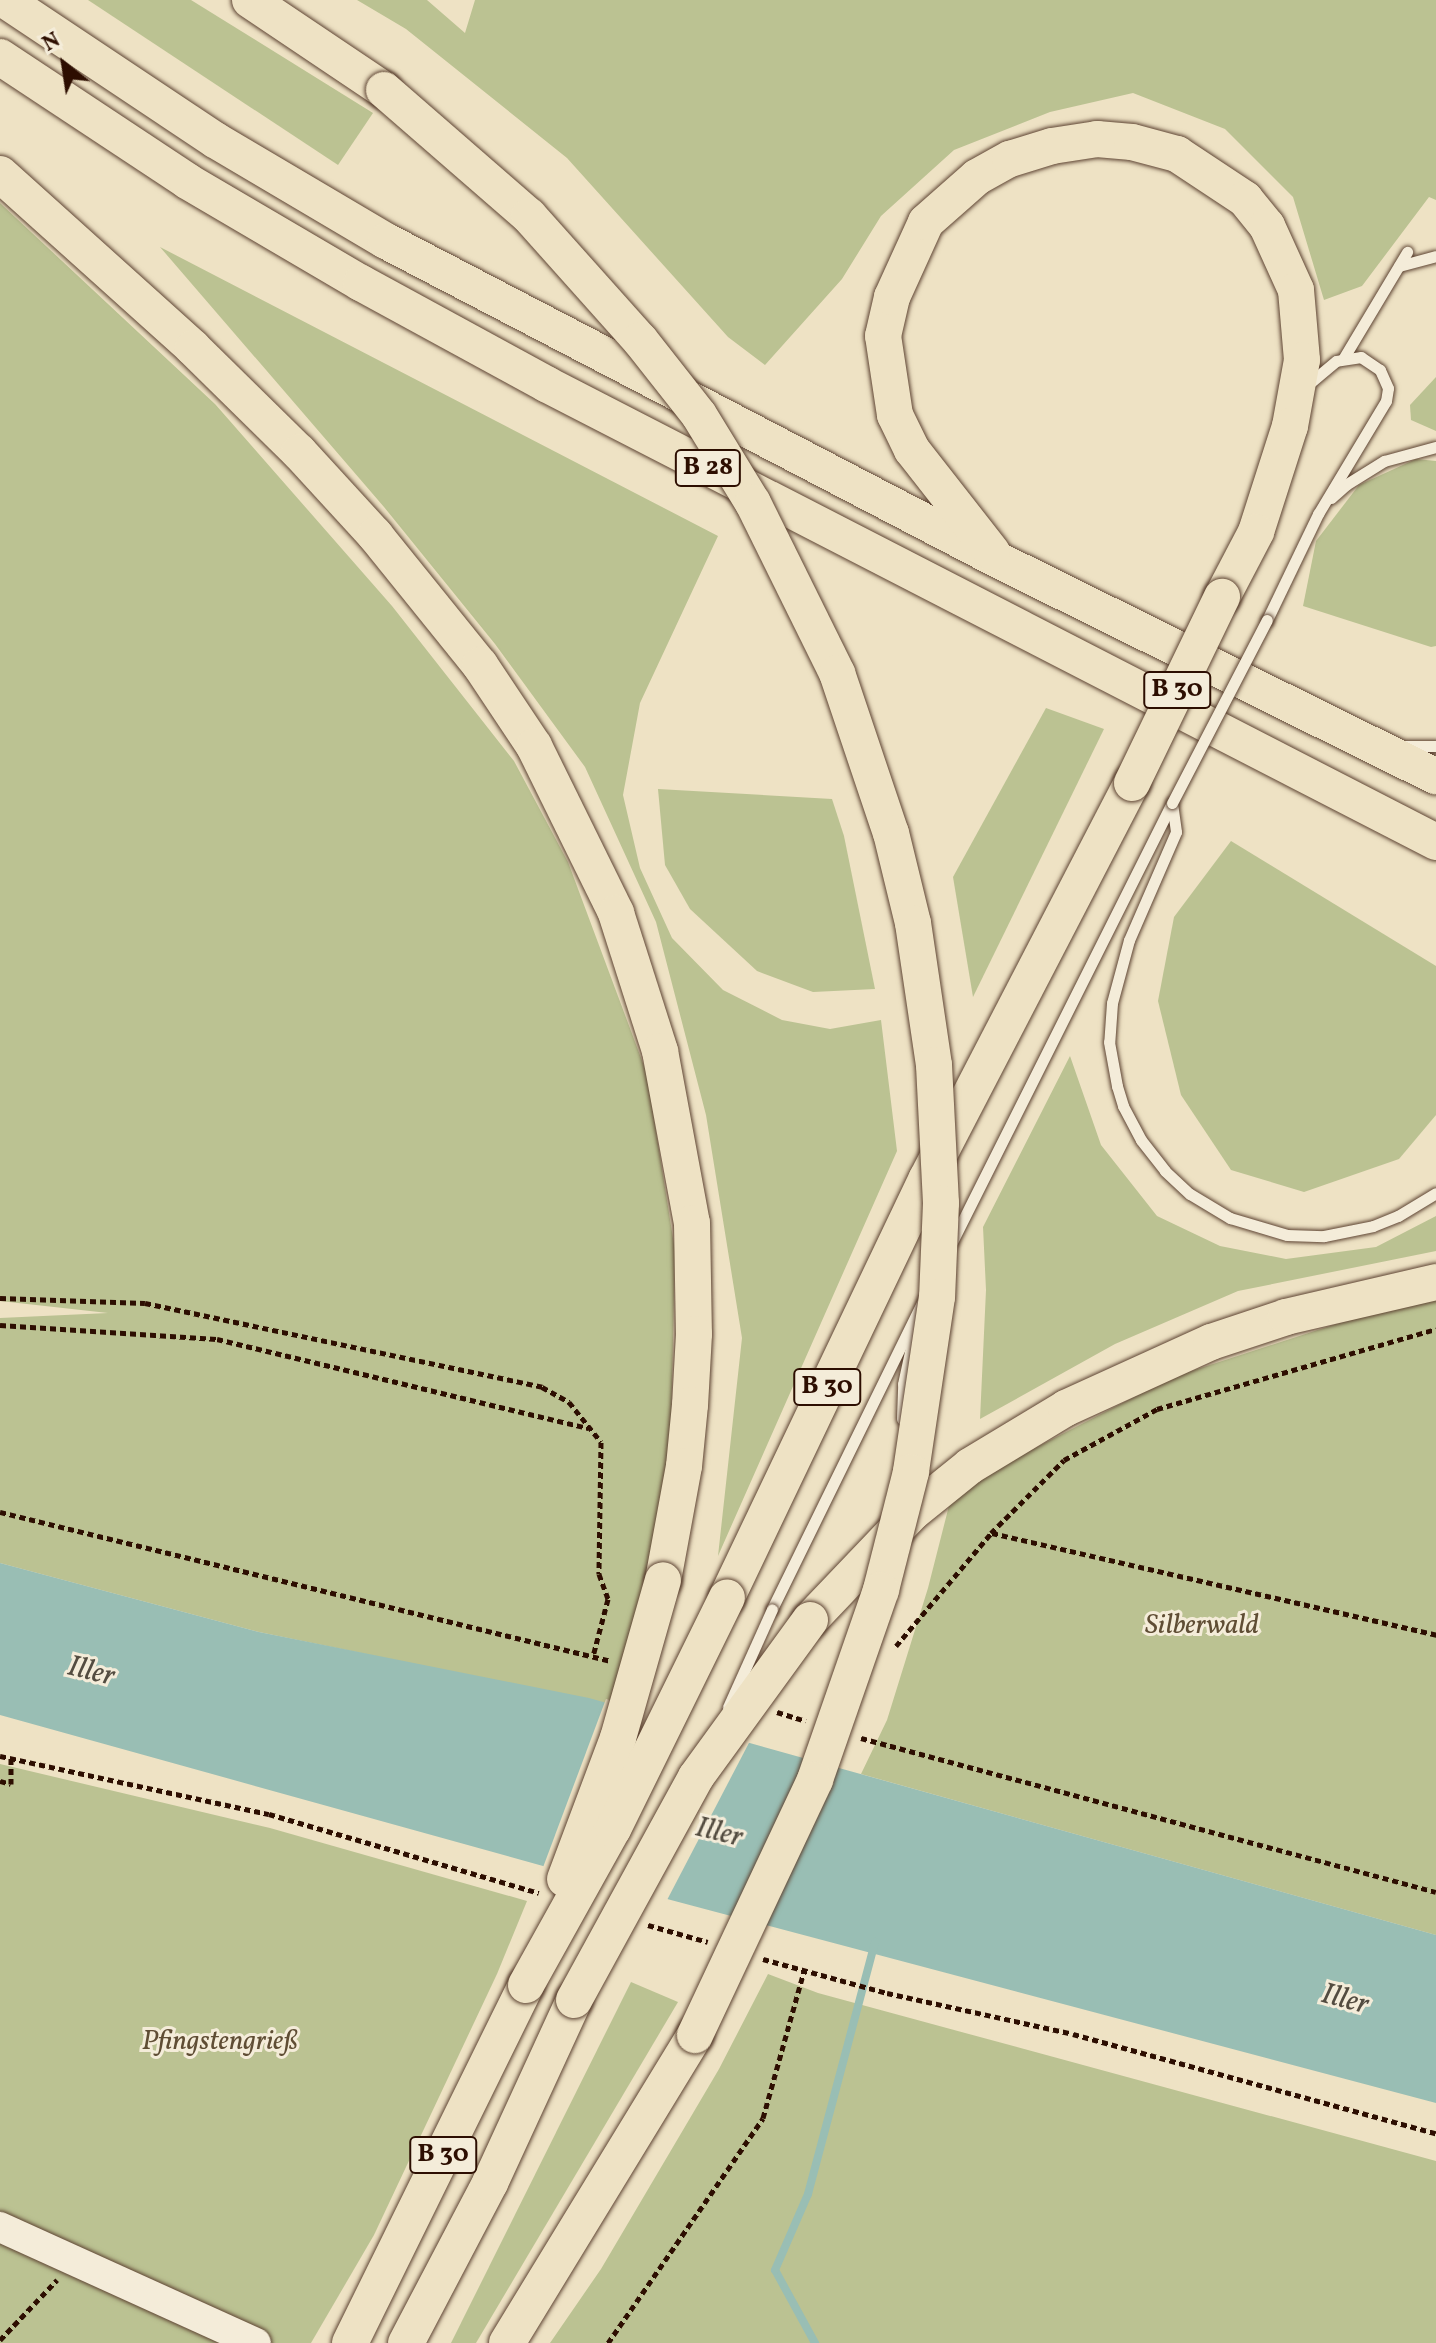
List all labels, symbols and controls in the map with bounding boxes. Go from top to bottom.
north arrow [24,24,104,104]
text: N [37,25,66,60]
road number: B 28 [674,446,742,490]
road number: B 30 [1143,668,1211,712]
road number: B 30 [793,1365,861,1409]
park label: Silberwald [1145,1609,1259,1643]
water label: Iller [63,1649,119,1695]
water label: Iller [691,1810,747,1856]
water label: Iller [1317,1976,1373,2024]
park label: Pfingstengrieß [142,2025,298,2059]
road number: B 30 [409,2133,477,2177]

